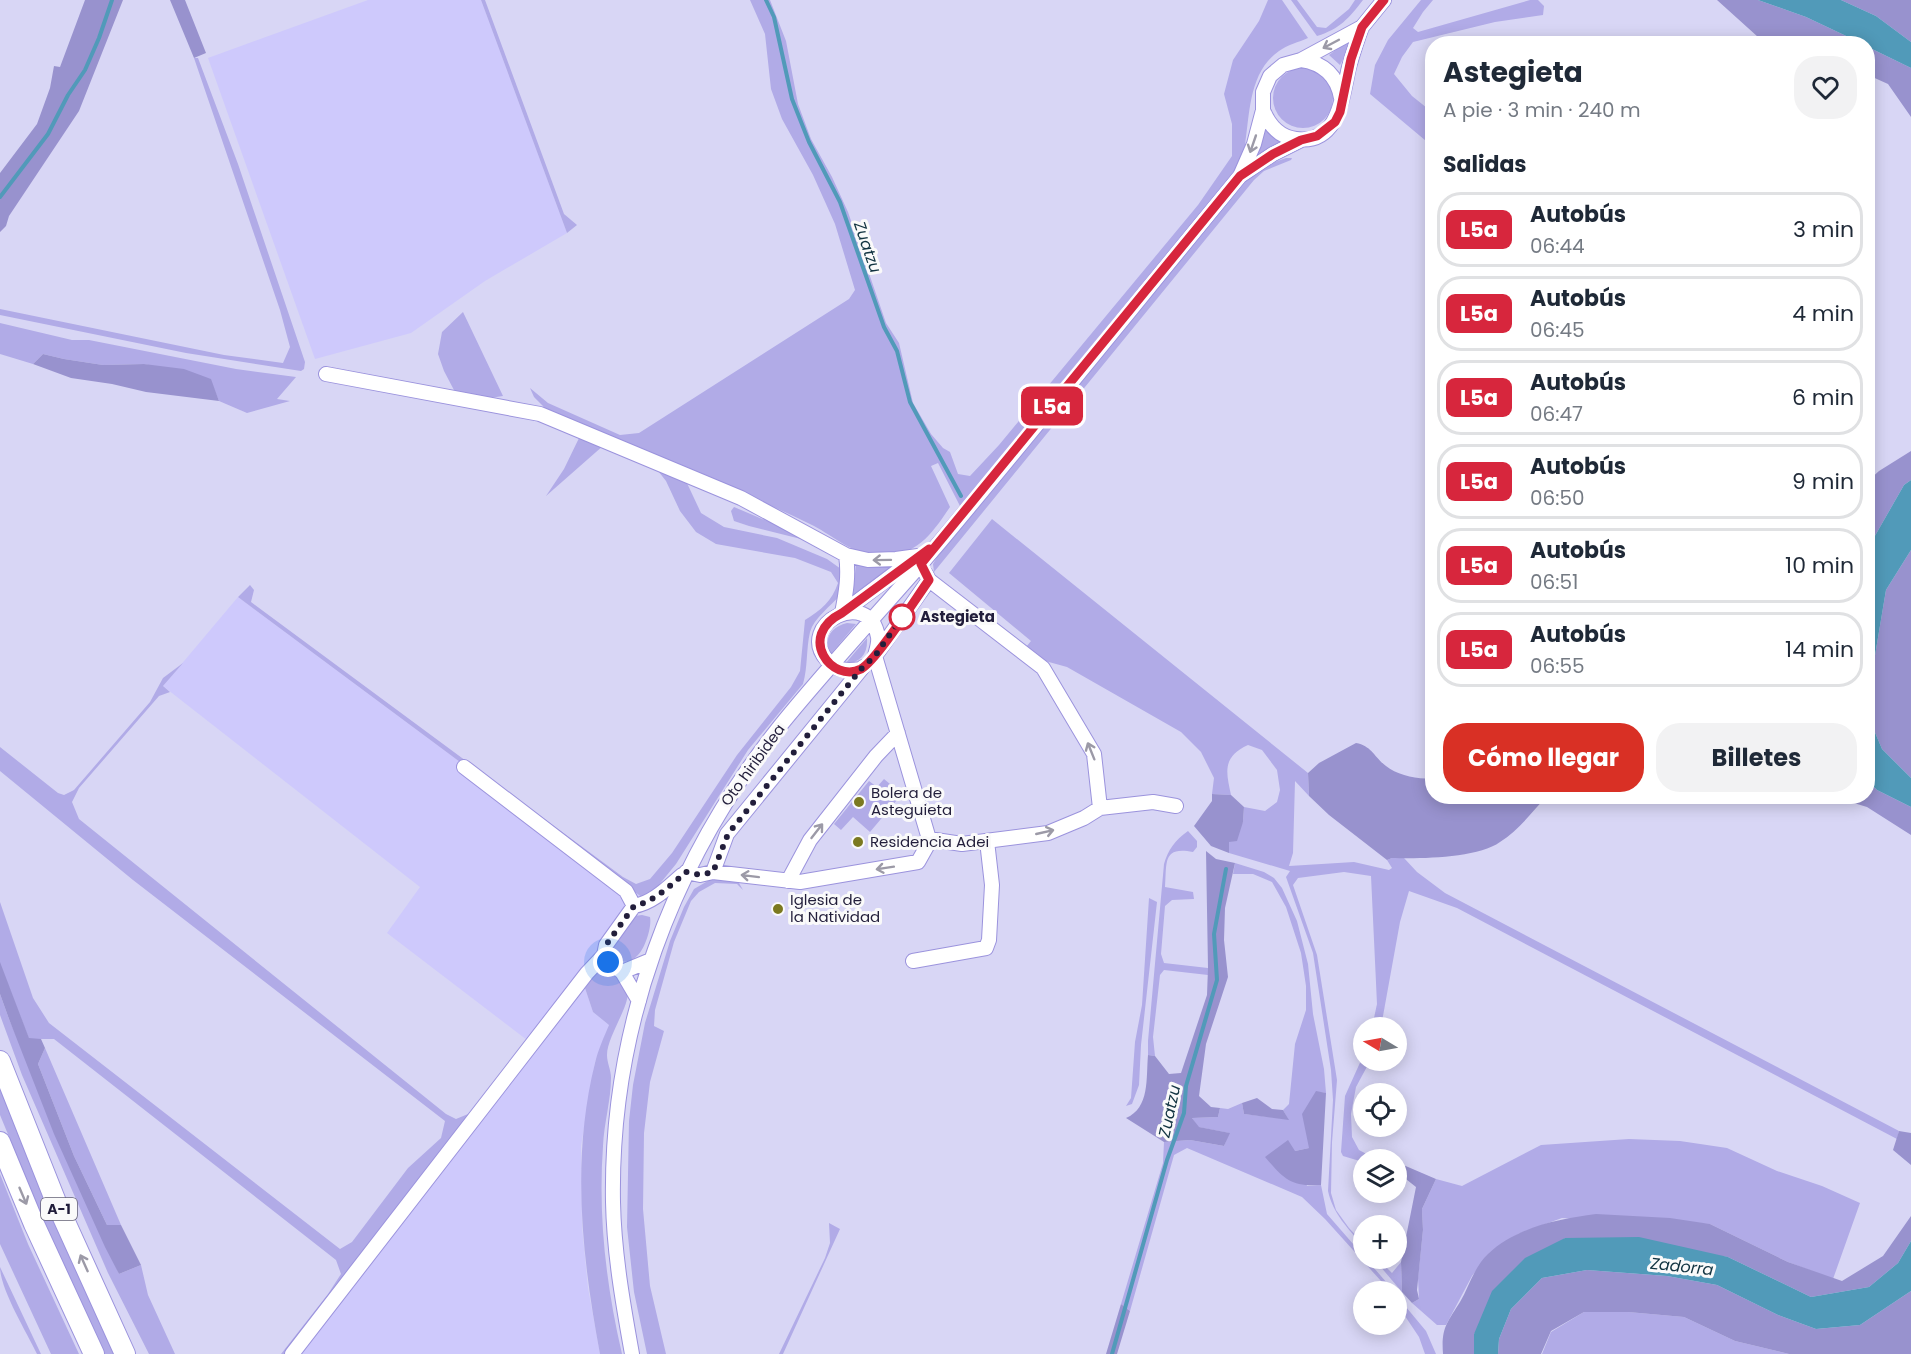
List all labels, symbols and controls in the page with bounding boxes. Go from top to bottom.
one-way arrow [1323,39,1341,50]
text: Astegieta [1443,53,1583,92]
button: heart [1794,56,1857,119]
text: A pie · 3 min · 240 m [1443,96,1641,124]
one-way arrow [1247,134,1258,153]
text: Salidas [1443,149,1527,180]
text: Autobús [1530,199,1626,230]
text: 3 min [1793,214,1854,245]
text: L5a [1460,215,1498,244]
water label: Zuatzu [848,217,887,276]
text: 06:44 [1530,232,1585,260]
text: Autobús [1530,283,1626,314]
text: 4 min [1792,298,1854,329]
text: L5a [1460,299,1498,328]
text: 06:45 [1530,316,1585,344]
text: Autobús [1530,367,1626,398]
text: 6 min [1792,382,1854,413]
text: L5a [1460,383,1498,412]
line badge: L5a [1018,386,1086,426]
text: L5a [1033,392,1071,421]
text: 06:47 [1530,400,1583,428]
text: Autobús [1530,451,1626,482]
text: 9 min [1792,466,1854,497]
text: L5a [1460,467,1498,496]
text: 06:50 [1530,484,1585,512]
text: Autobús [1530,535,1626,566]
text: 10 min [1785,550,1854,581]
text: L5a [1460,551,1498,580]
one-way arrow [872,554,892,565]
text: 06:51 [1530,568,1578,596]
marker: Astegieta [889,604,915,630]
place label: Astegieta [920,606,995,627]
text: Autobús [1530,619,1626,650]
text: 14 min [1785,634,1854,665]
text: L5a [1460,635,1498,664]
text: 06:55 [1530,652,1585,680]
street label: Oto hiribidea [716,719,790,810]
button: Cómo llegar [1443,723,1644,792]
button: Billetes [1656,723,1857,792]
one-way arrow [1085,742,1096,760]
place label: Bolera de Asteguieta [871,782,952,820]
marker: Bolera de Asteguieta [852,795,866,809]
one-way arrow [811,823,824,839]
one-way arrow [1035,826,1054,838]
place label: Residencia Adei [870,831,989,852]
marker: Residencia Adei [851,835,865,849]
one-way arrow [876,863,896,874]
one-way arrow [741,871,761,882]
place label: Iglesia de la Natividad [790,889,880,927]
marker: Iglesia de la Natividad [771,902,785,916]
your location [593,947,623,977]
north arrow [1353,1017,1407,1071]
map controls [1353,1017,1407,1335]
water label: Zuatzu [1153,1083,1186,1140]
button: locate [1353,1083,1407,1137]
button: layers [1353,1149,1407,1203]
one-way arrow [17,1187,29,1205]
road number: A-1 [41,1198,77,1220]
button: + [1353,1215,1407,1269]
water label: Zadorra [1648,1252,1715,1281]
one-way arrow [77,1254,89,1272]
button: − [1353,1281,1407,1335]

